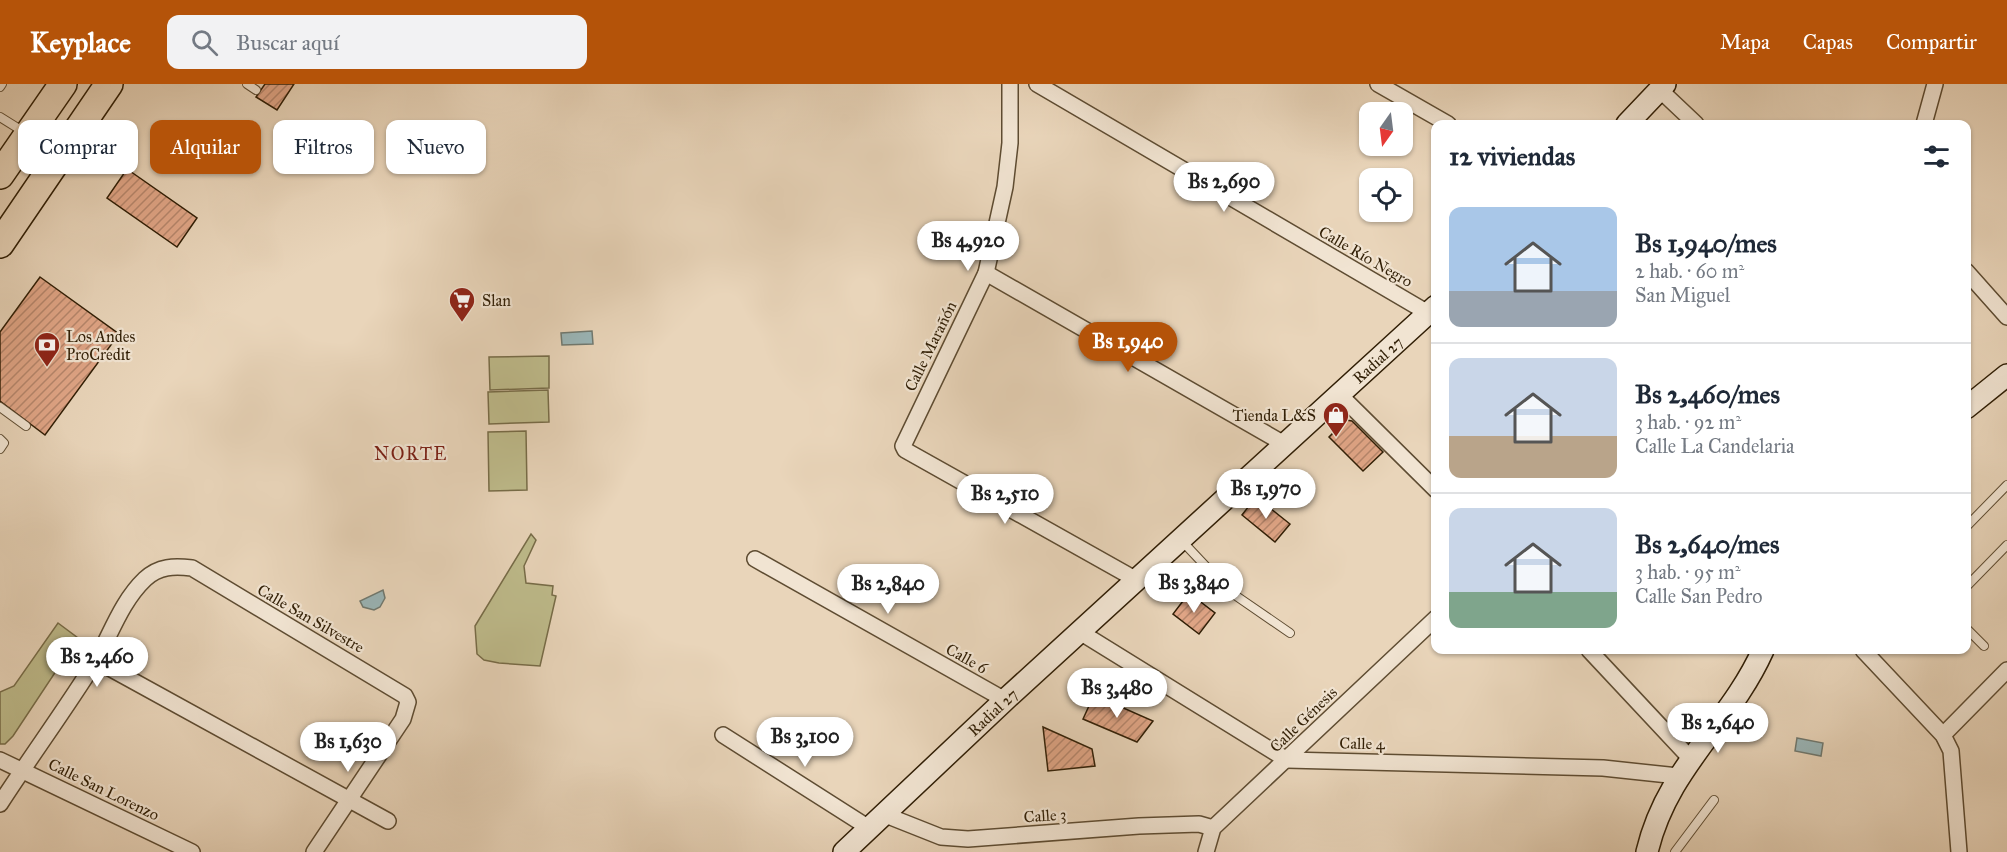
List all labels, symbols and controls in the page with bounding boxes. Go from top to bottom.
search box [167,15,587,69]
text: Keyplace [30,25,131,60]
icon: search [188,26,221,59]
text: Buscar aquí [236,29,339,56]
text: Mapa [1720,29,1770,55]
text: Capas [1803,29,1853,55]
text: Compartir [1886,29,1977,55]
north arrow [1359,102,1413,156]
map controls [1359,102,1413,222]
chip: Comprar [18,120,138,174]
chip: Alquilar [150,120,261,174]
chip: Filtros [273,120,374,174]
chip: Nuevo [386,120,486,174]
text: 12 viviendas [1449,140,1575,172]
icon: filters [1920,140,1953,173]
pin: Bs 2,690 [1162,162,1286,213]
button: locate [1359,168,1413,222]
text: Bs 2,690 [1188,169,1260,193]
pin: Bs 4,920 [906,221,1030,272]
street label: Calle Río Negro [1315,222,1416,292]
text: Bs 1,940/mes [1635,227,1777,259]
text: Bs 4,920 [931,228,1005,252]
icon: home [1497,231,1569,303]
text: 2 hab. · 60 m² [1635,259,1744,283]
text: San Miguel [1635,283,1730,307]
supermarket icon: Slan [447,285,477,323]
place label: Slan [482,291,511,310]
street label: Calle Marañón [900,298,961,394]
pin: Bs 1,940 [1066,322,1190,373]
place label: Los Andes ProCredit [66,327,135,364]
text: Bs 1,940 [1092,329,1164,353]
bank icon: Los Andes ProCredit [32,330,62,368]
street label: Radial 27 [1349,332,1407,388]
text: Bs 2,460/mes [1635,378,1780,410]
icon: home [1497,382,1569,454]
shop icon: Tienda L&S [1321,400,1351,438]
place label: Tienda L&S [1233,406,1316,425]
text: 3 hab. · 92 m² [1635,410,1741,434]
text: Calle La Candelaria [1635,434,1795,458]
district label: NORTE [374,443,448,465]
pin: Bs 1,970 [1204,469,1328,520]
pin: Bs 2,510 [943,474,1067,525]
text: Bs 1,970 [1231,476,1301,500]
text: Bs 2,510 [971,481,1039,505]
text: Bs 2,640/mes [1635,528,1779,560]
icon: home [1497,532,1569,604]
text: 3 hab. · 95 m² [1635,560,1741,584]
pin: Bs 3,840 [1132,563,1256,614]
pin: Bs 2,840 [826,564,950,615]
text: Bs 3,840 [1158,570,1230,594]
text: Bs 2,840 [851,571,925,595]
street label: Calle San Silvestre [254,580,368,657]
text: Calle San Pedro [1635,584,1763,608]
pin: Bs 2,460 [35,637,159,688]
street label: Calle 6 [943,639,992,678]
text: Bs 2,460 [60,644,134,668]
pin: Bs 3,480 [1055,668,1179,719]
text: Bs 3,480 [1081,675,1153,699]
street label: Calle Génesis [1266,682,1341,756]
street label: Radial 27 [964,685,1021,740]
pin: Bs 2,640 [1656,703,1780,754]
text: Bs 2,640 [1681,710,1755,734]
pin: Bs 3,100 [743,717,867,768]
pin: Bs 1,630 [286,722,410,773]
text: Bs 3,100 [770,724,840,748]
text: Bs 1,630 [314,729,382,753]
street label: Calle 4 [1339,734,1386,753]
street label: Calle San Lorenzo [45,754,162,825]
street label: Calle 3 [1023,805,1067,826]

